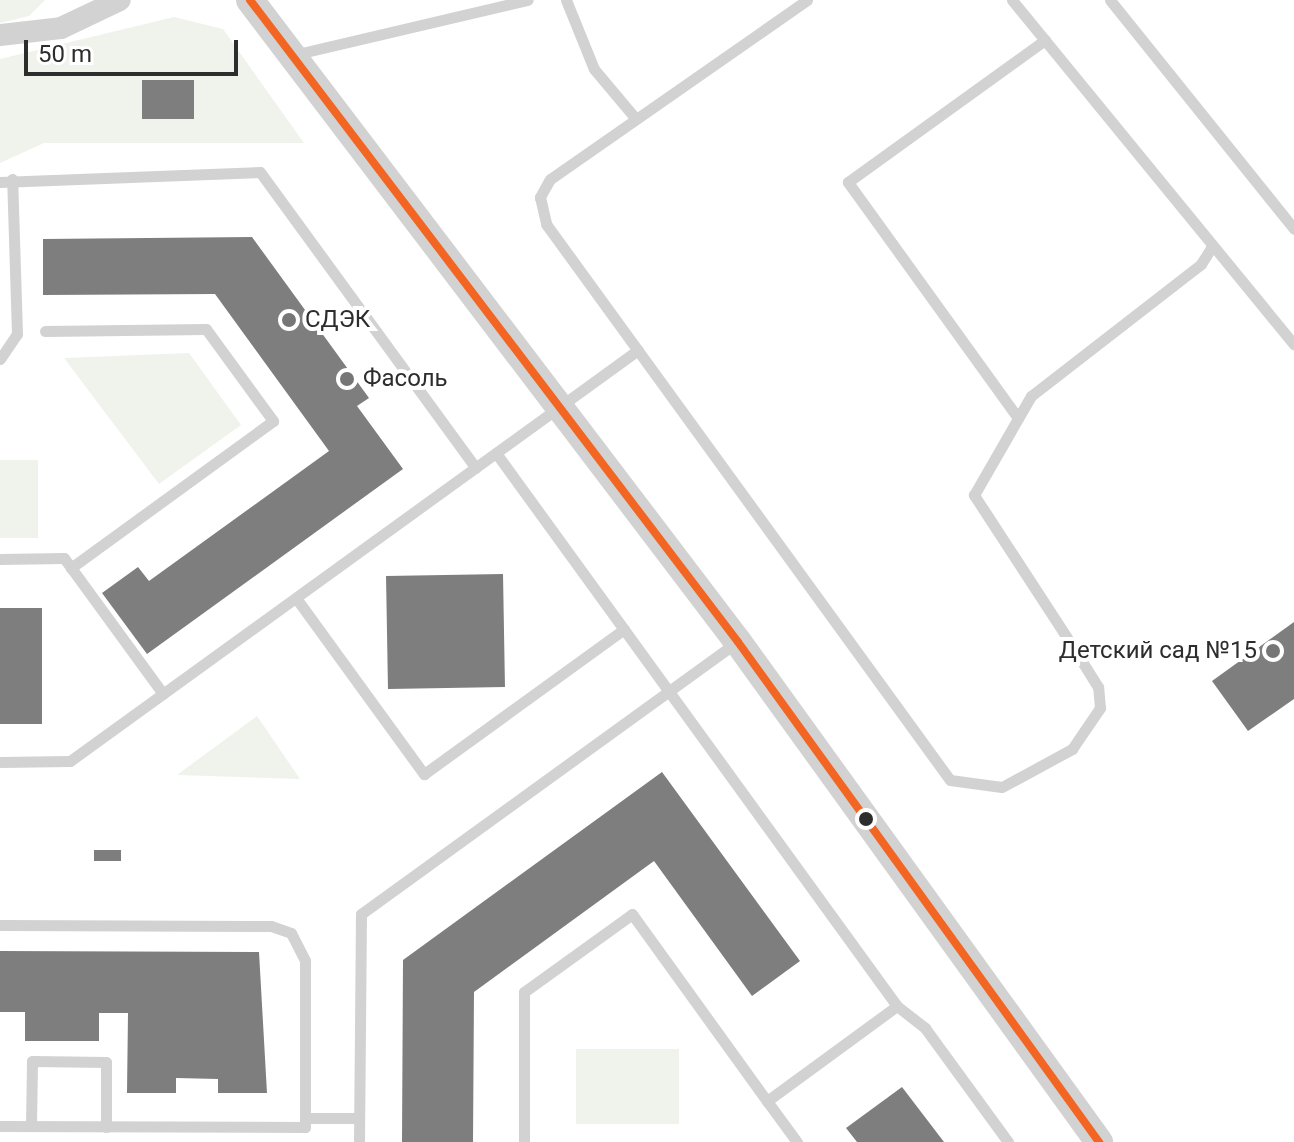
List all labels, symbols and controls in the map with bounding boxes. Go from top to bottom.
scale bar [28,24,242,74]
text: 50 m [38,40,92,68]
place label: СДЭК [305,306,370,334]
marker: СДЭК [280,311,298,329]
place label: Фасоль [363,365,448,393]
marker: Фасоль [338,370,356,388]
place label: Детский сад №15 [1059,637,1257,665]
marker: Детский сад №15 [1264,642,1282,660]
unlabelled marker [858,811,874,827]

